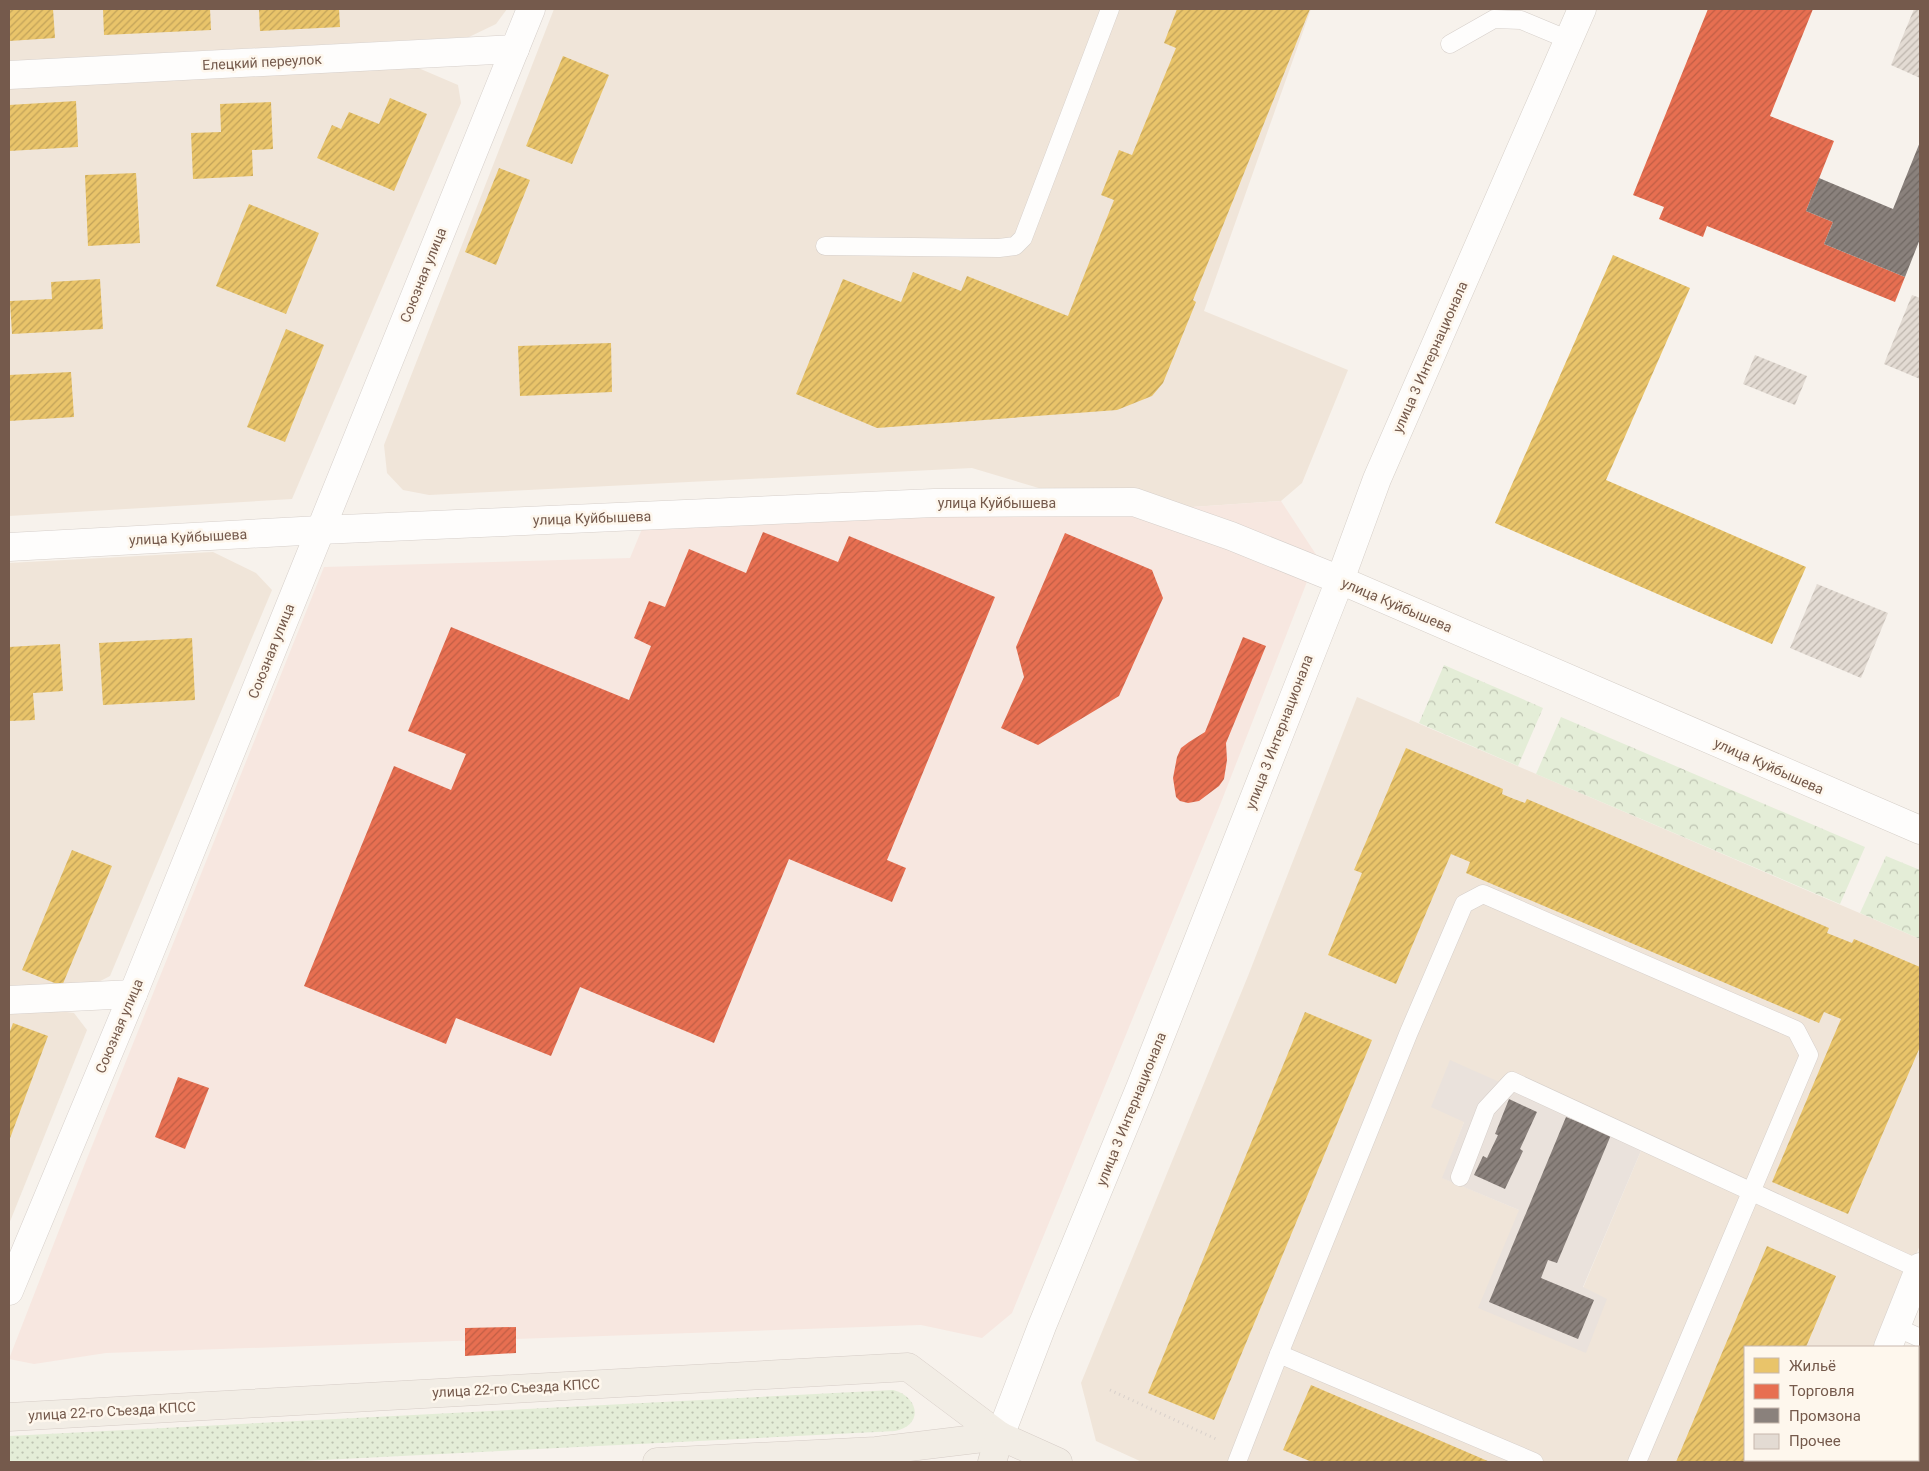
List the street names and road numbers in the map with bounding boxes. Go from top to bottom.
street label: Елецкий переулок [202,51,323,73]
street label: Союзная улица [397,225,449,325]
street label: улица 3 Интернационала [1389,279,1471,435]
street label: улица Куйбышева [938,495,1056,511]
street label: улица Куйбышева [533,508,651,528]
street label: улица Куйбышева [128,526,248,548]
street label: улица Куйбышева [1339,575,1455,635]
street label: Союзная улица [245,601,297,701]
street label: улица 3 Интернационала [1242,652,1316,812]
street label: улица Куйбышева [1712,735,1826,797]
street label: Союзная улица [92,976,146,1076]
street label: улица 3 Интернационала [1093,1030,1169,1188]
street label: улица 22-го Съезда КПСС [432,1376,600,1400]
street label: улица 22-го Съезда КПСС [28,1399,196,1423]

